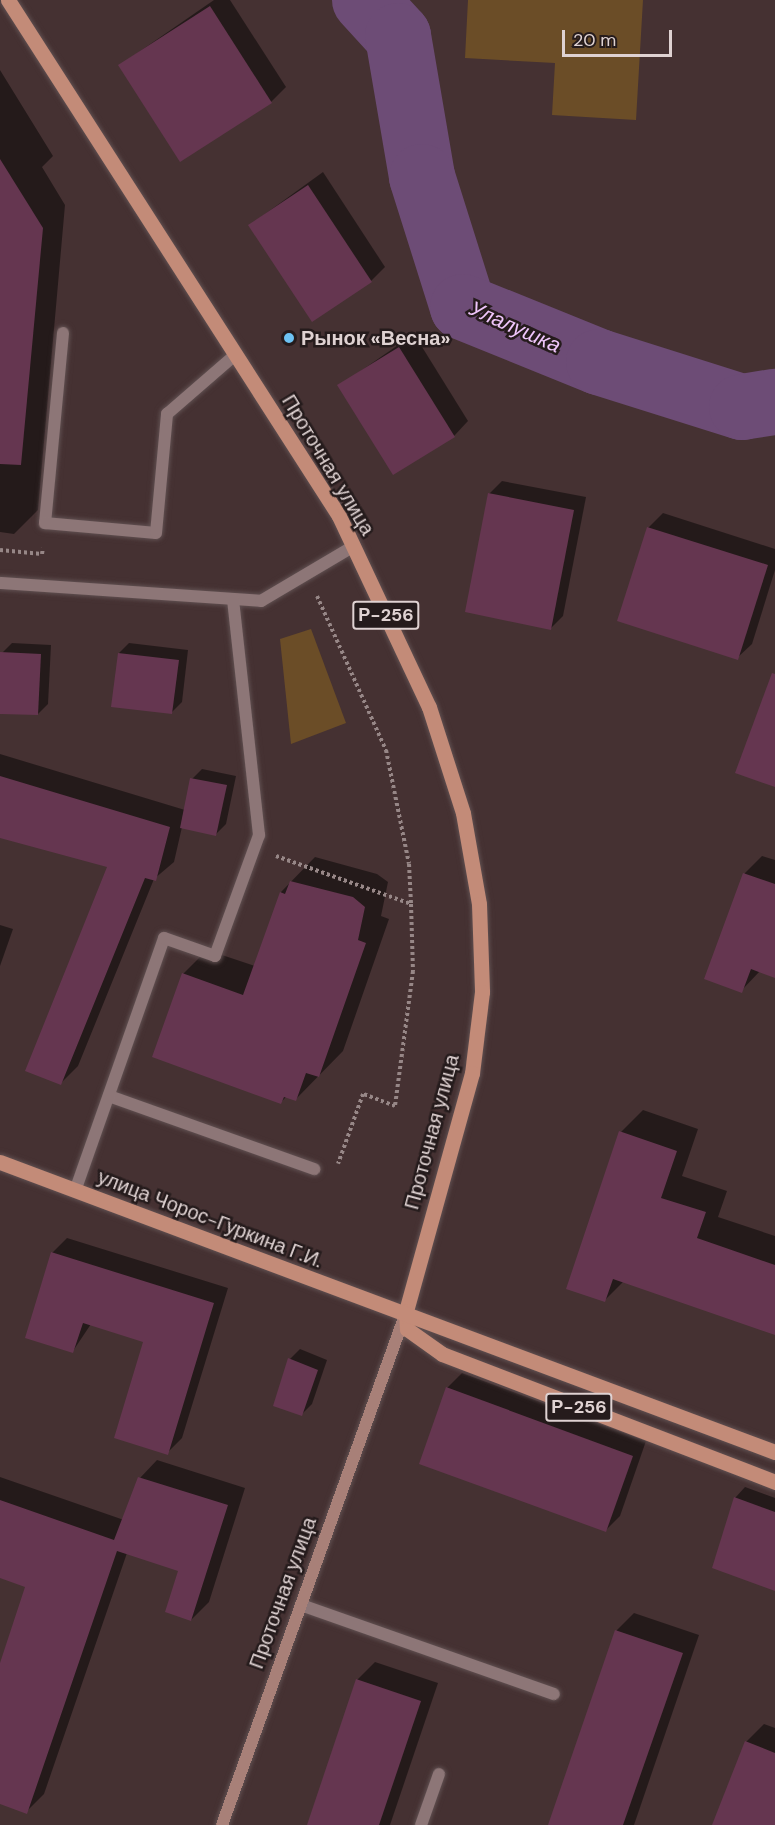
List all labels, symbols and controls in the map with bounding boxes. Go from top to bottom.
scale bar [565,18,674,56]
text: 20 m [573,28,616,52]
water label: Улалушка [466,296,564,358]
place label: Рынок «Весна» [301,326,451,350]
marker: Рынок «Весна» [282,331,296,345]
street label: Проточная улица [277,390,379,540]
road number: Р-256 [352,600,420,630]
street label: Проточная улица [400,1052,464,1212]
street label: улица Чорос-Гуркина Г.И. [94,1165,326,1273]
road number: Р-256 [544,1392,614,1422]
street label: Проточная улица [244,1514,322,1672]

